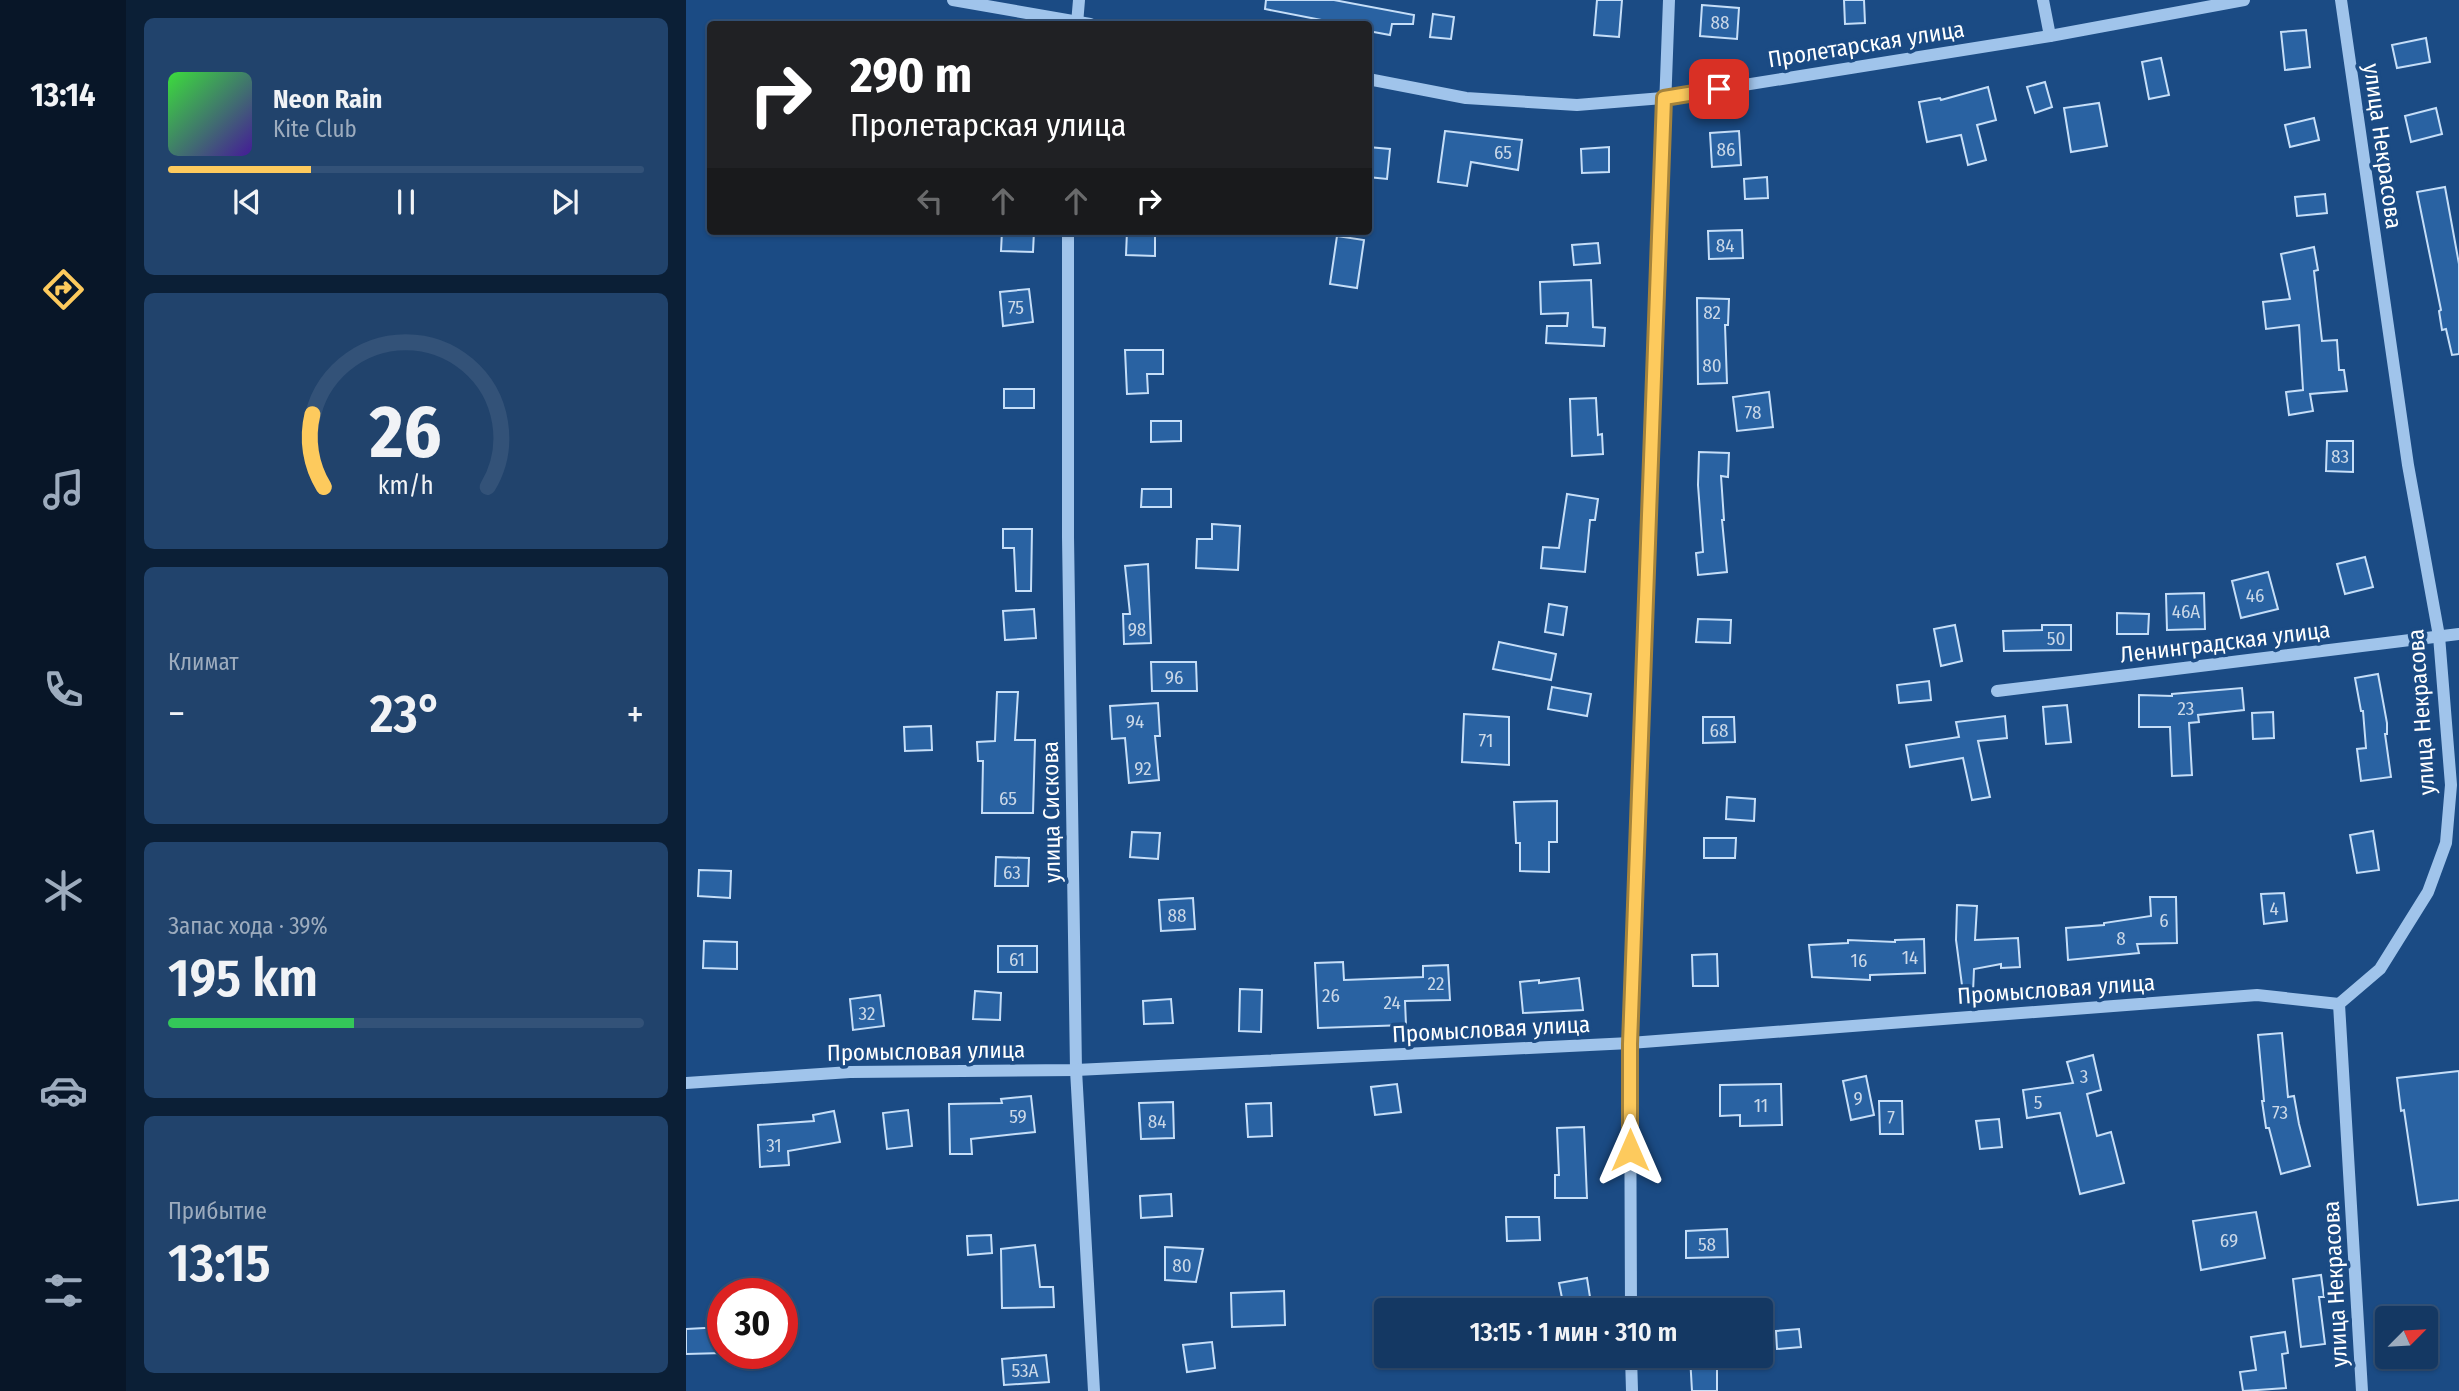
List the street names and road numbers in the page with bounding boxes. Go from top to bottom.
street label: Пролетарская улица [1766,15,1966,73]
street label: улица Некрасова [2358,62,2408,230]
street label: Ленинградская улица [2118,615,2332,669]
street label: улица Некрасова [2401,628,2441,796]
street label: улица Сискова [1036,741,1066,883]
street label: Промысловая улица [1956,968,2156,1010]
street label: Промысловая улица [1391,1010,1591,1048]
street label: Промысловая улица [827,1035,1025,1067]
street label: улица Некрасова [2317,1200,2353,1368]

